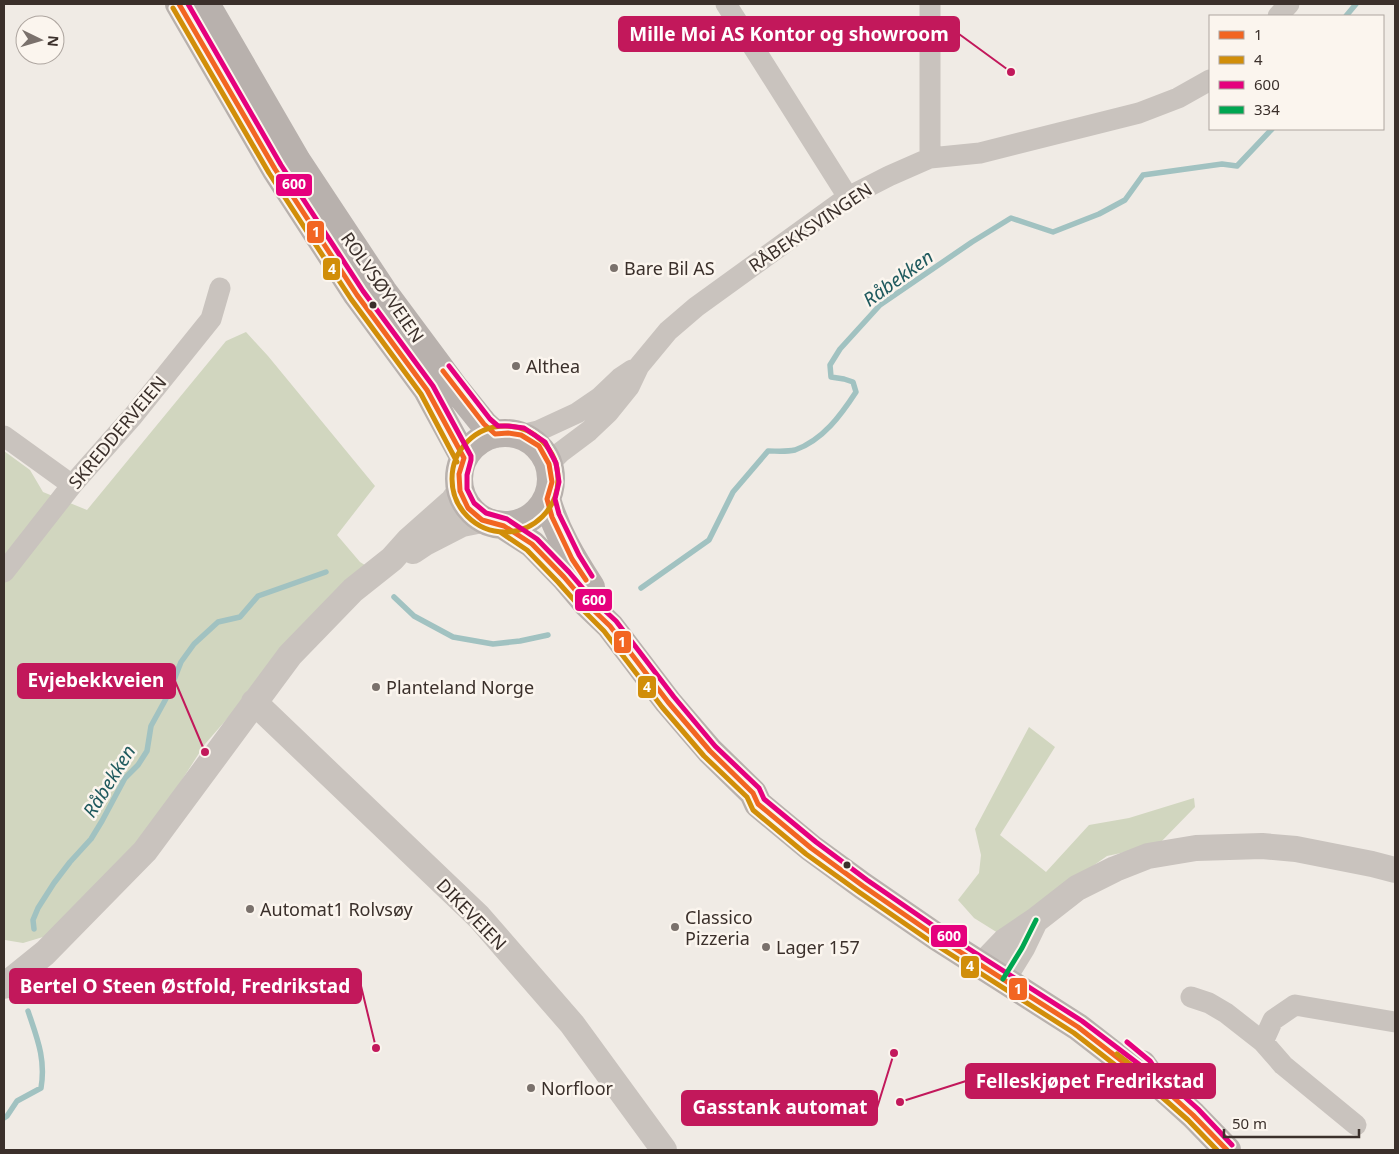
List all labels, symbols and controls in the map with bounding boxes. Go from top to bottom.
north arrow [15,15,65,65]
legend [1209,15,1384,130]
callout: Mille Moi AS Kontor og showroom [619,17,959,51]
text: Mille Moi AS Kontor og showroom [629,21,949,47]
text: 1 [1254,24,1263,44]
text: N [43,35,63,48]
text: 4 [1254,49,1263,69]
text: 600 [1254,74,1280,94]
text: 334 [1254,99,1280,119]
line badge: 600 [275,173,313,197]
text: 600 [282,174,306,193]
street label: RÅBEKKSVINGEN [744,177,876,277]
line badge: 1 [306,220,325,244]
text: 1 [312,222,320,241]
street label: ROLVSØYVEIEN [336,227,430,347]
water label: Råbekken [858,244,938,312]
place label: Bare Bil AS [624,256,715,280]
line badge: 4 [322,257,341,281]
text: 4 [328,259,336,278]
marker: Bare Bil AS [608,262,620,274]
unlabelled marker [368,300,378,310]
place label: Althea [526,354,580,378]
marker: Althea [510,360,522,372]
street label: SKREDDERVEIEN [63,371,171,493]
line badge: 600 [574,588,613,612]
text: 600 [582,590,606,609]
line badge: 1 [613,630,632,654]
text: 1 [618,632,626,651]
callout: Evjebekkveien [18,664,175,698]
text: Evjebekkveien [28,667,164,693]
place label: Planteland Norge [386,675,534,699]
line badge: 4 [637,675,657,699]
text: 4 [643,677,651,696]
marker: Planteland Norge [370,681,382,693]
water label: Råbekken [76,740,142,822]
unlabelled marker [842,860,852,870]
street label: DIKEVEIEN [432,873,512,955]
place label: Automat1 Rolvsøy [260,897,413,921]
marker: Automat1 Rolvsøy [244,903,256,915]
place label: Classico Pizzeria [685,905,753,950]
marker: Classico Pizzeria [669,921,681,933]
line badge: 600 [930,924,968,948]
text: 600 [937,926,961,945]
place label: Lager 157 [776,935,860,959]
marker: Lager 157 [760,941,772,953]
line badge: 4 [960,955,980,979]
text: 4 [966,956,974,975]
callout: Bertel O Steen Østfold, Fredrikstad [10,969,361,1003]
text: Bertel O Steen Østfold, Fredrikstad [20,973,350,999]
line badge: 1 [1008,977,1028,1001]
text: 1 [1014,979,1022,998]
callout: Felleskjøpet Fredrikstad [966,1064,1215,1098]
text: Felleskjøpet Fredrikstad [976,1068,1204,1094]
place label: Norfloor [541,1076,614,1100]
marker: Norfloor [525,1082,537,1094]
callout: Gasstank automat [682,1091,877,1125]
text: Gasstank automat [693,1094,867,1120]
scale bar [1224,1106,1359,1138]
text: 50 m [1232,1113,1267,1133]

